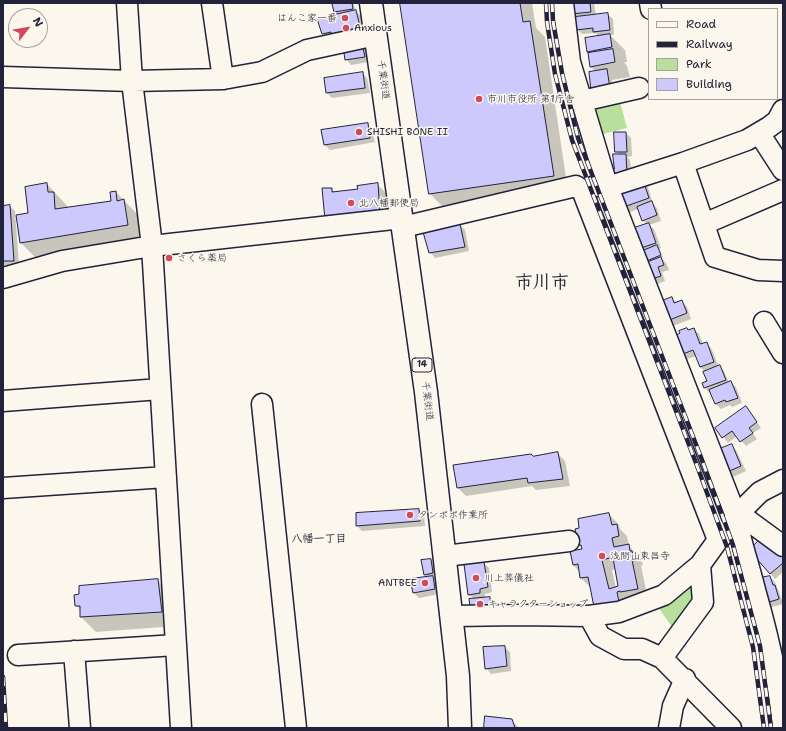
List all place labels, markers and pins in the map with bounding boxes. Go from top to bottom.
place label: はんこ家一番 [277,12,337,24]
marker: はんこ家一番 [340,13,350,23]
place label: Anxious [354,22,392,34]
marker: Anxious [341,23,351,33]
place label: 市川市役所 第1庁舎 [487,93,575,105]
marker: 市川市役所 第1庁舎 [474,94,484,104]
place label: SHISHI BONE II [367,126,448,138]
marker: SHISHI BONE II [354,127,364,137]
place label: 北八幡郵便局 [359,197,419,209]
marker: 北八幡郵便局 [346,198,356,208]
place label: さくら薬局 [177,252,227,264]
marker: さくら薬局 [164,253,174,263]
place label: タンポポ作業所 [418,509,488,521]
marker: タンポポ作業所 [405,510,415,520]
place label: 浅間山東昌寺 [610,550,670,562]
marker: 浅間山東昌寺 [597,551,607,561]
place label: 川上葬儀社 [484,572,534,584]
marker: 川上葬儀社 [471,573,481,583]
place label: ANTBEE [378,577,417,589]
marker: ANTBEE [420,578,430,588]
place label: キャラクターショップ [488,598,588,610]
marker: キャラクターショップ [475,599,485,609]

